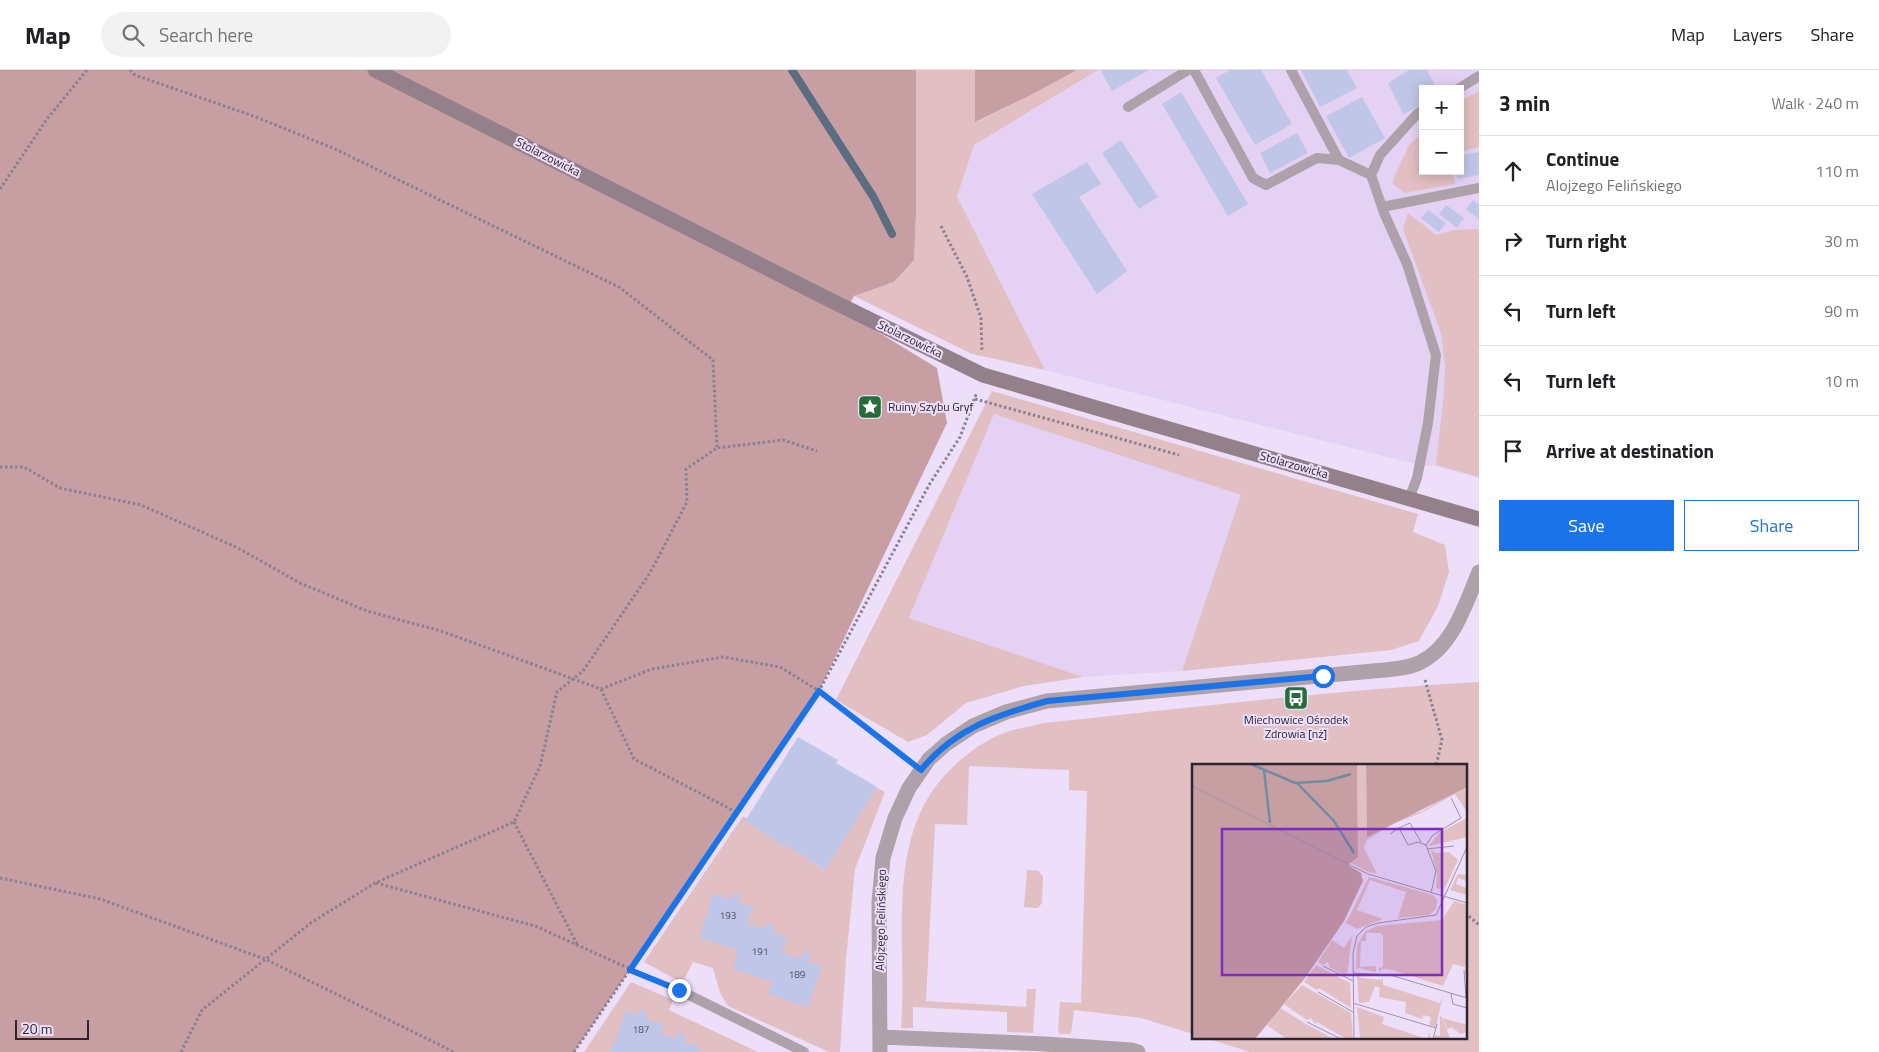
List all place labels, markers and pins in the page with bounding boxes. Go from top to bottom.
place icon: Ruiny Szybu Gryf [857,394,883,420]
place label: Ruiny Szybu Gryf [888,397,974,416]
bus stop icon: Miechowice Ośrodek Zdrowia [nż] [1283,685,1309,711]
place label: Miechowice Ośrodek Zdrowia [nż] [1244,710,1348,743]

